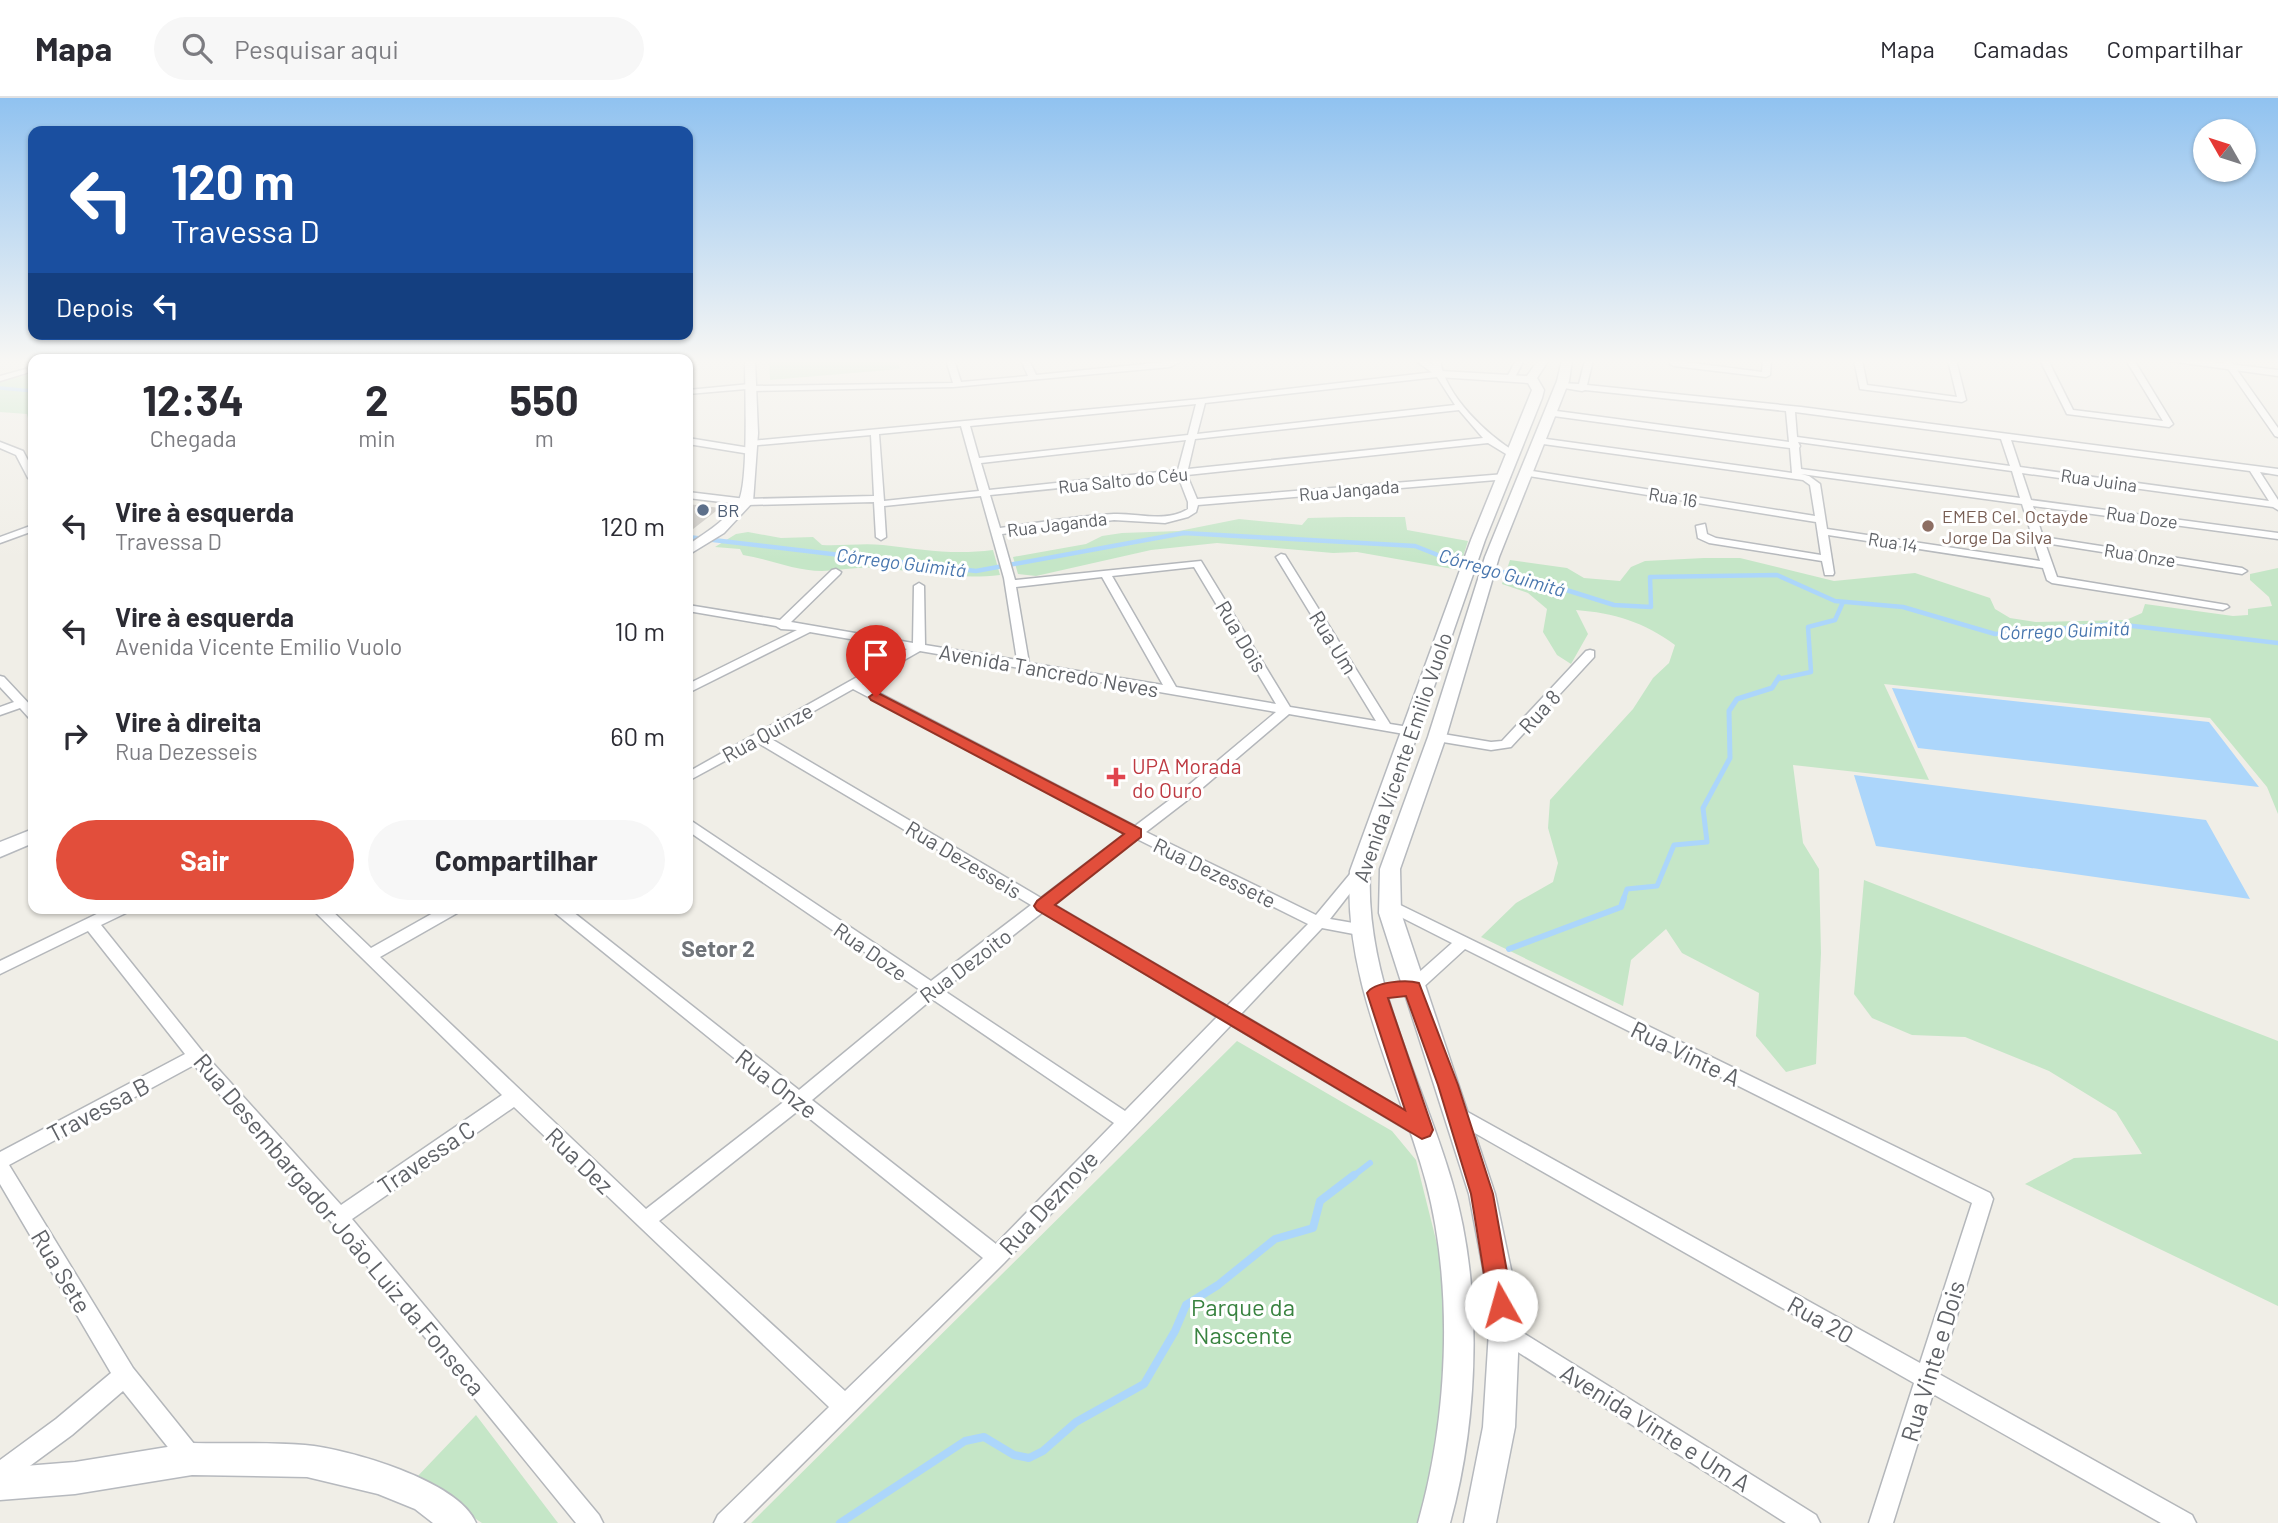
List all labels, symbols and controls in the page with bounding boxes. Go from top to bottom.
search box [154,17,644,80]
text: Mapa [35,28,112,68]
icon: search [178,29,216,67]
text: Pesquisar aqui [234,33,399,64]
text: Mapa [1880,34,1935,63]
text: Camadas [1973,34,2069,63]
text: Compartilhar [2107,34,2243,63]
north arrow [2193,119,2256,182]
map controls [2193,119,2256,182]
text: 120 m [171,151,294,210]
icon: left [56,154,147,245]
text: Travessa D [171,211,320,249]
icon: left [147,287,185,325]
text: Depois [56,291,133,322]
text: 12:34 [142,374,244,424]
text: 2 [365,374,389,424]
text: 550 [510,374,579,424]
text: Chegada [150,424,236,452]
text: min [358,424,395,452]
text: m [535,424,554,452]
street label: Rua Salto do Céu [1057,462,1189,498]
street label: Rua Juina [2059,464,2139,496]
street label: Rua Jangada [1298,475,1400,505]
street label: Rua 16 [1647,482,1699,512]
text: Vire à esquerda [115,496,294,527]
place label: BR [717,499,739,521]
street label: Rua Doze [2105,501,2179,533]
marker: BR [695,502,711,518]
place label: EMEB Cel. Octayde Jorge Da Silva [1942,505,2088,548]
icon: left [56,507,94,545]
street label: Rua Jaganda [1006,507,1108,541]
text: 120 m [601,510,665,541]
marker: EMEB Cel. Octayde Jorge Da Silva [1920,518,1936,534]
text: Travessa D [115,527,222,555]
street label: Rua 14 [1867,527,1919,557]
street label: Rua Onze [2103,539,2177,571]
water label: Córrego Guimitá [835,543,967,581]
water label: Córrego Guimitá [1436,543,1568,601]
street label: Rua Dois [1211,596,1273,676]
text: Vire à esquerda [115,601,294,632]
street label: Rua Um [1305,606,1363,678]
icon: left [56,612,94,650]
text: 10 m [615,615,665,646]
water label: Córrego Guimitá [1999,616,2130,644]
pin [846,625,906,697]
street label: Avenida Vicente Emilio Vuolo [1347,629,1457,885]
text: Avenida Vicente Emilio Vuolo [115,632,402,660]
icon: arrive [857,636,895,674]
street label: Avenida Tancredo Neves [937,638,1161,702]
street label: Rua 8 [1513,684,1565,738]
street label: Rua Quinze [717,697,817,767]
text: Vire à direita [115,706,261,737]
icon: right [56,717,94,755]
text: 60 m [610,720,665,751]
text: Rua Dezesseis [115,737,258,765]
place label: UPA Morada do Ouro [1132,753,1242,802]
marker: UPA Morada do Ouro [1106,767,1126,787]
street label: Rua Dezesseis [902,815,1026,903]
button: Sair [56,820,354,900]
button: Compartilhar [368,820,665,900]
street label: Rua Dezessete [1150,832,1280,912]
street label: Rua Doze [829,917,913,985]
street label: Rua Dezoito [914,922,1016,1008]
district label: Setor 2 [681,934,755,962]
street label: Rua Vinte A [1626,1014,1746,1092]
street label: Rua Onze [730,1042,824,1124]
street label: Rua Desembargador João Luiz da Fonseca [188,1047,492,1401]
street label: Travessa B [42,1070,154,1148]
street label: Travessa C [372,1114,480,1200]
street label: Rua Dez [540,1121,620,1199]
street label: Rua Deznove [992,1144,1104,1260]
street label: Rua Sete [26,1224,98,1318]
position arrow [1464,1268,1538,1342]
street label: Rua Vinte e Dois [1894,1277,1970,1445]
street label: Rua 20 [1783,1289,1859,1349]
park label: Parque da Nascente [1191,1292,1295,1349]
street label: Avenida Vinte e Um A [1556,1357,1756,1497]

